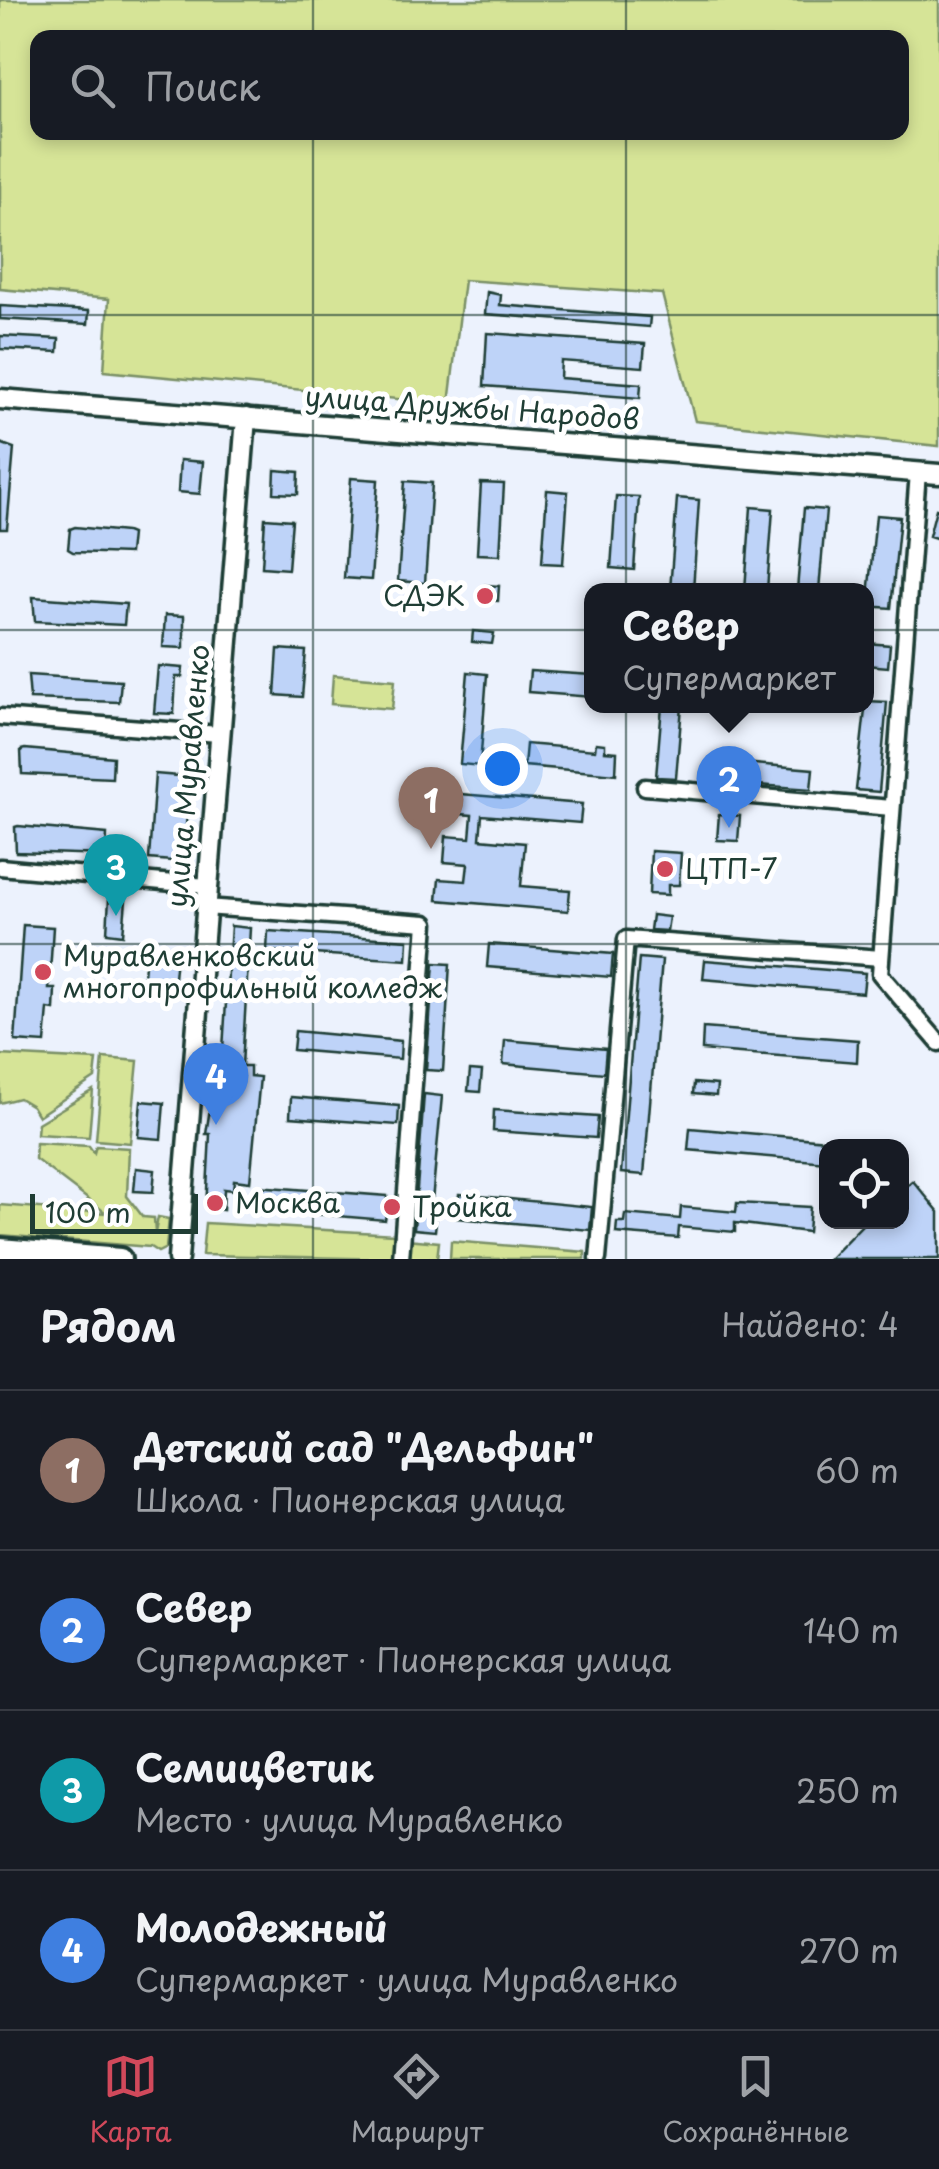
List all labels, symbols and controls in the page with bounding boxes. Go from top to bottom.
search box [30,30,909,140]
text: Поиск [145,57,260,114]
icon: search [65,58,120,113]
street label: улица Дружбы Народов [304,373,641,440]
place label: СДЭК [383,573,465,616]
popup [584,583,874,713]
marker: СДЭК [474,585,496,607]
text: Север [622,596,740,653]
street label: улица Муравленко [154,643,219,909]
text: Супермаркет [622,653,836,701]
your location [477,743,528,794]
pin: 2 [696,746,762,828]
pin: 1 [398,766,464,849]
pin: 3 [84,834,148,916]
place label: ЦТП-7 [685,846,778,889]
marker: ЦТП-7 [654,858,676,880]
place label: Муравленковский многопрофильный колледж [63,933,443,1008]
marker: Муравленковский многопрофильный колледж [32,961,54,983]
pin: 4 [184,1042,248,1125]
map controls [819,1139,909,1229]
button: locate [819,1139,909,1229]
place label: Москва [235,1180,341,1223]
place label: Тройка [412,1184,512,1227]
scale bar [30,1189,198,1234]
text: 100 m [45,1190,131,1233]
marker: Москва [204,1192,226,1214]
marker: Тройка [381,1196,403,1218]
text: Рядом [40,1293,177,1356]
text: Найдено: 4 [721,1300,899,1348]
text: Детский сад "Дельфин" [135,1418,594,1475]
text: 1 [65,1446,80,1494]
text: 60 m [815,1446,899,1494]
text: Школа · Пионерская улица [135,1475,565,1523]
text: Север [135,1578,252,1635]
text: 2 [61,1606,84,1654]
text: 140 m [803,1606,899,1654]
text: Супермаркет · Пионерская улица [135,1635,671,1683]
text: Семицветик [135,1738,373,1795]
text: 3 [62,1766,83,1814]
text: 250 m [796,1766,899,1814]
text: Место · улица Муравленко [135,1795,563,1843]
text: Молодежный [135,1898,388,1955]
text: 4 [62,1926,83,1974]
text: 270 m [799,1926,899,1974]
text: Супермаркет · улица Муравленко [135,1955,678,2003]
tab: Карта [90,2049,172,2152]
tab: Маршрут [351,2049,483,2152]
tab: Сохранённые [662,2049,849,2152]

